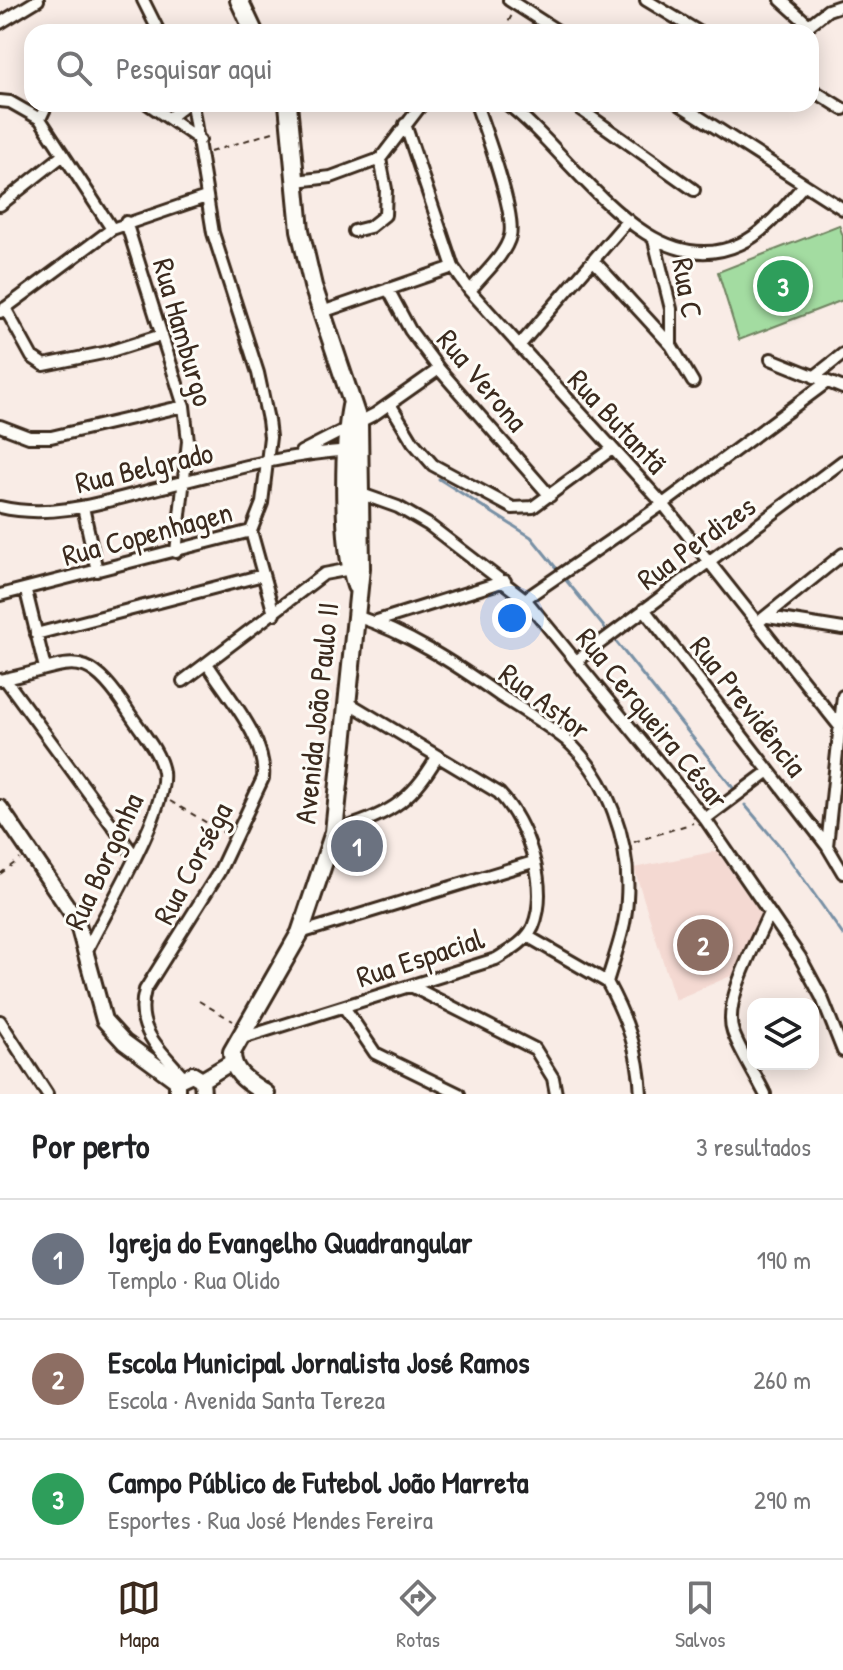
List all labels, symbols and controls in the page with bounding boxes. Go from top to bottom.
search box [24,24,819,112]
icon: search [52,46,96,90]
text: Pesquisar aqui [116,48,273,88]
street label: Rua Hamburgo [144,254,224,410]
street label: Rua C [663,255,713,321]
pin: 3 [757,256,809,316]
street label: Rua Verona [428,320,538,440]
street label: Rua Butantã [559,360,677,482]
street label: Rua Belgrado [71,432,217,502]
street label: Rua Perdizes [629,486,763,598]
street label: Rua Copenhagen [58,491,236,575]
your location [492,598,532,638]
street label: Avenida João Paulo II [284,600,348,826]
street label: Rua Cerqueira César [568,619,739,817]
street label: Rua Previdência [681,627,817,785]
street label: Rua Astor [491,654,599,749]
street label: Rua Borgonha [54,786,152,936]
street label: Rua Corséga [143,795,241,931]
pin: 1 [331,816,383,876]
pin: 2 [677,915,729,975]
street label: Rua Espacial [351,918,489,996]
map controls [747,998,819,1070]
button: layers [747,998,819,1070]
text: Por perto [32,1123,150,1169]
text: 3 resultados [696,1129,811,1164]
text: Igreja do Evangelho Quadrangular [108,1222,472,1262]
text: 1 [53,1242,63,1277]
text: 190 m [757,1242,811,1277]
text: Templo · Rua Olido [108,1262,280,1297]
text: Escola Municipal Jornalista José Ramos [108,1342,529,1382]
text: 2 [52,1362,64,1397]
text: 260 m [753,1362,811,1397]
text: Escola · Avenida Santa Tereza [108,1382,385,1417]
text: Campo Público de Futebol João Marreta [108,1462,529,1502]
text: 3 [52,1482,64,1517]
text: 290 m [754,1482,811,1517]
text: Esportes · Rua José Mendes Fereira [108,1502,433,1537]
tab: Mapa [117,1576,161,1654]
tab: Rotas [396,1576,440,1654]
tab: Salvos [675,1576,726,1654]

